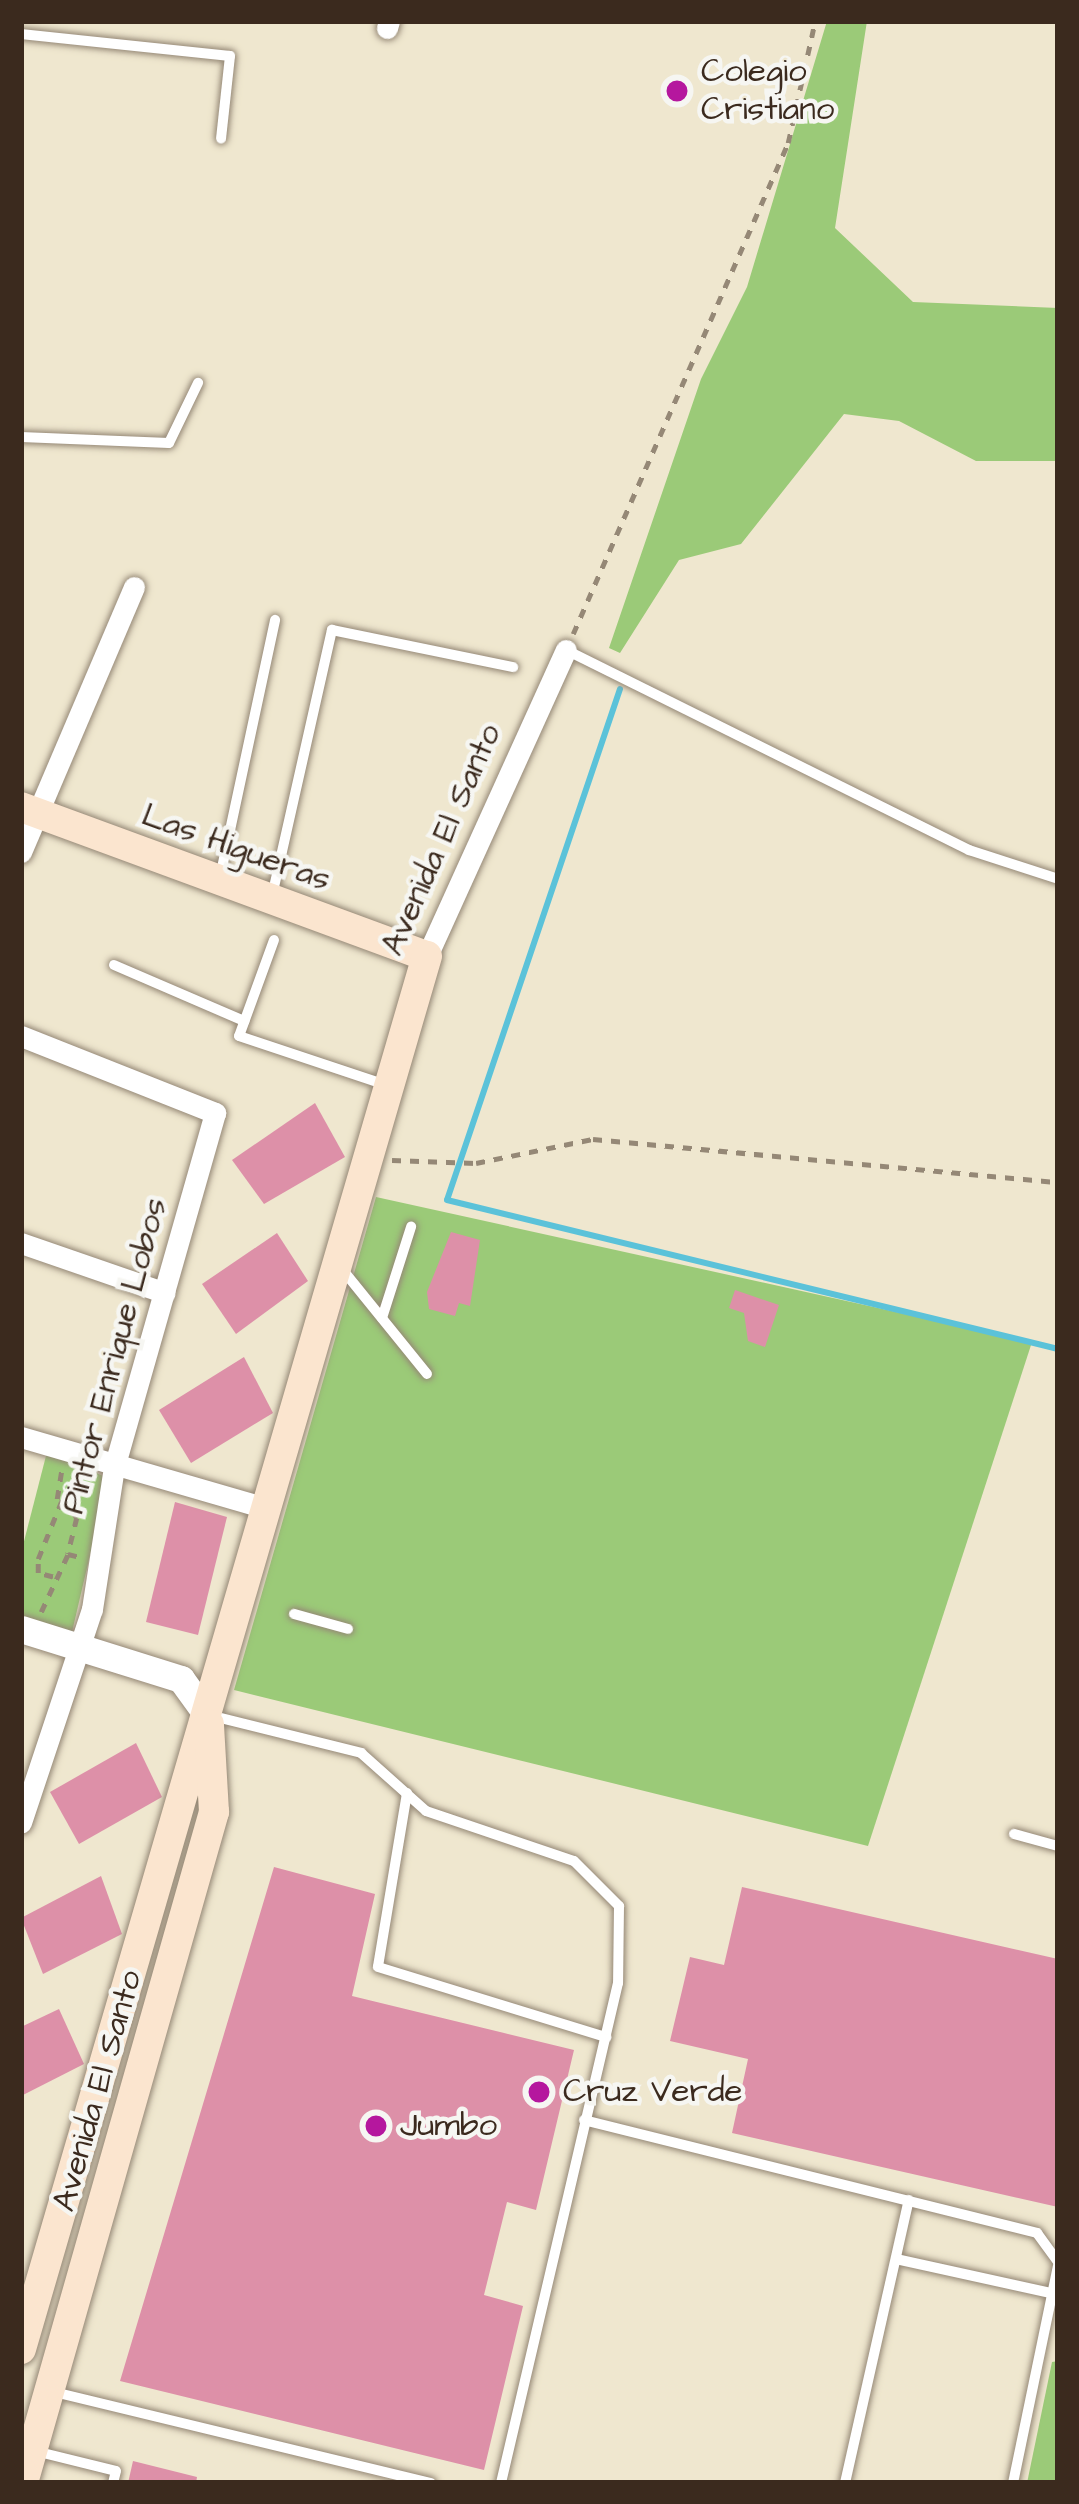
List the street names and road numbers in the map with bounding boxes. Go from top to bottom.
street label: Avenida El Santo [373,718,511,962]
street label: Las Higueras [136,796,336,900]
street label: Pintor Enrique Lobos [54,1194,176,1518]
street label: Avenida El Santo [45,1966,151,2216]

